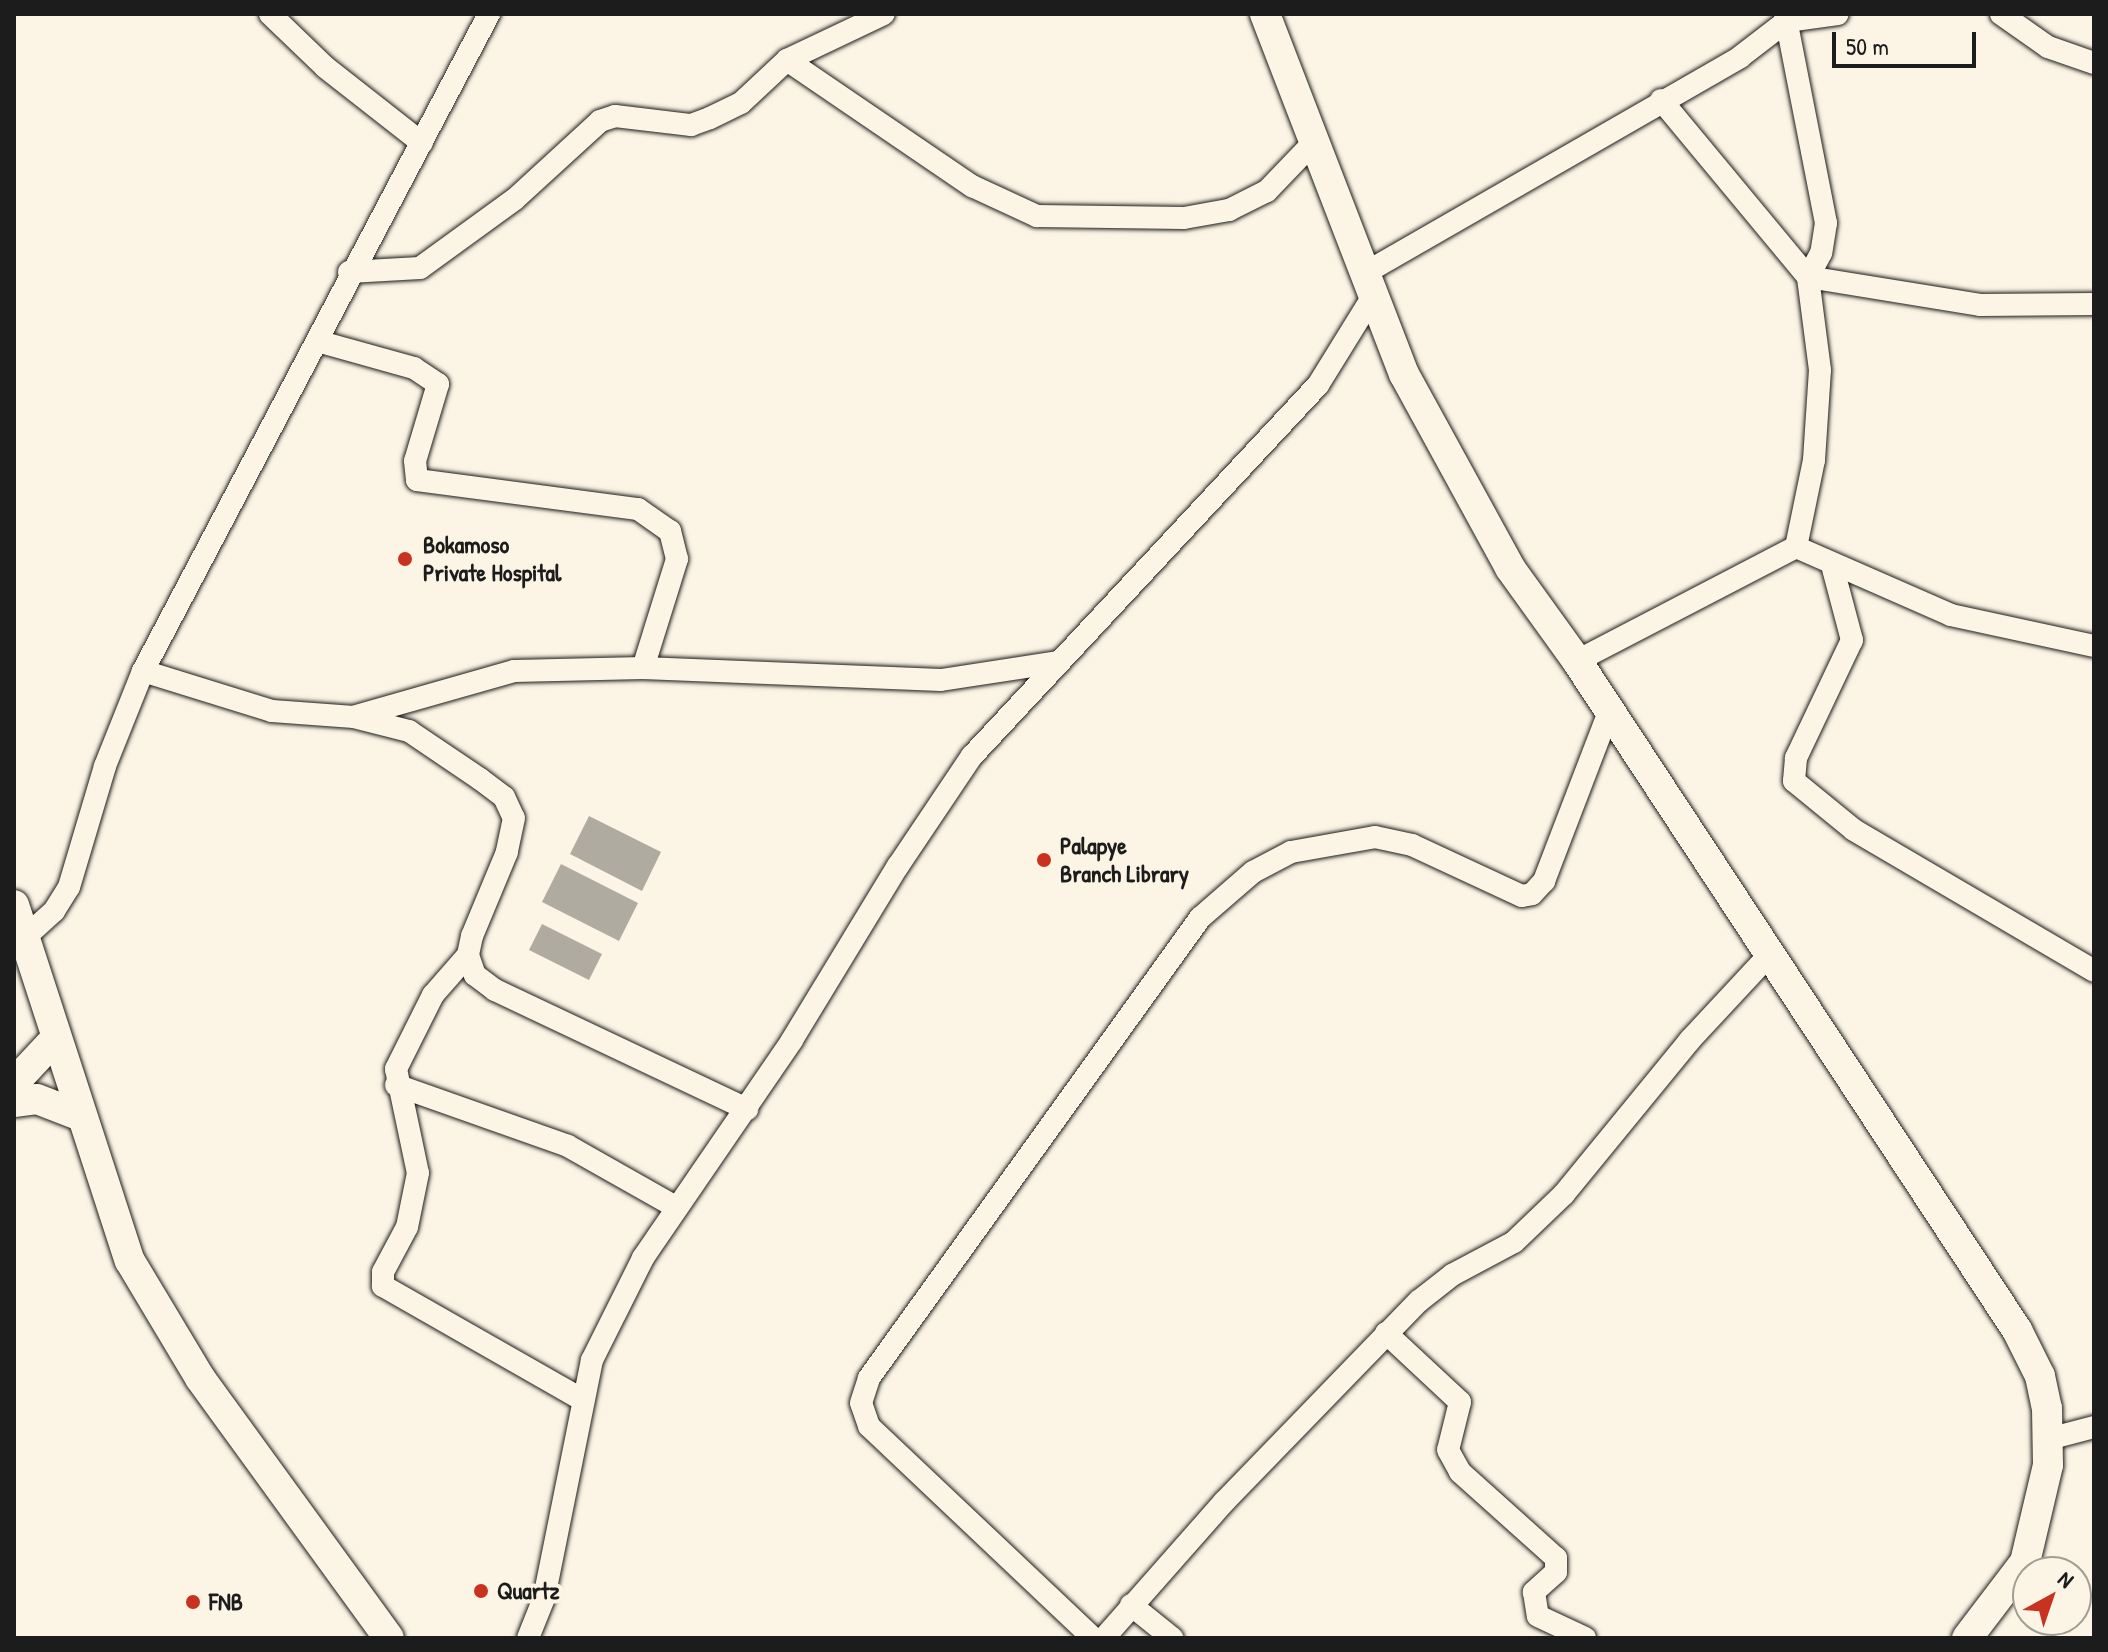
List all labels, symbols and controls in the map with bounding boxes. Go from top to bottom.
scale bar [1836,16,1980,66]
text: 50 m [1846,30,1889,62]
place label: Bokamoso Private Hospital [423,531,561,587]
marker: Bokamoso Private Hospital [394,548,416,570]
place label: Palapye Branch Library [1060,832,1189,888]
marker: Palapye Branch Library [1035,851,1053,869]
north arrow [2012,1556,2092,1636]
text: N [2052,1564,2080,1594]
place label: Quartz [497,1577,559,1605]
marker: Quartz [472,1582,490,1600]
place label: FNB [209,1588,243,1616]
marker: FNB [184,1593,202,1611]

